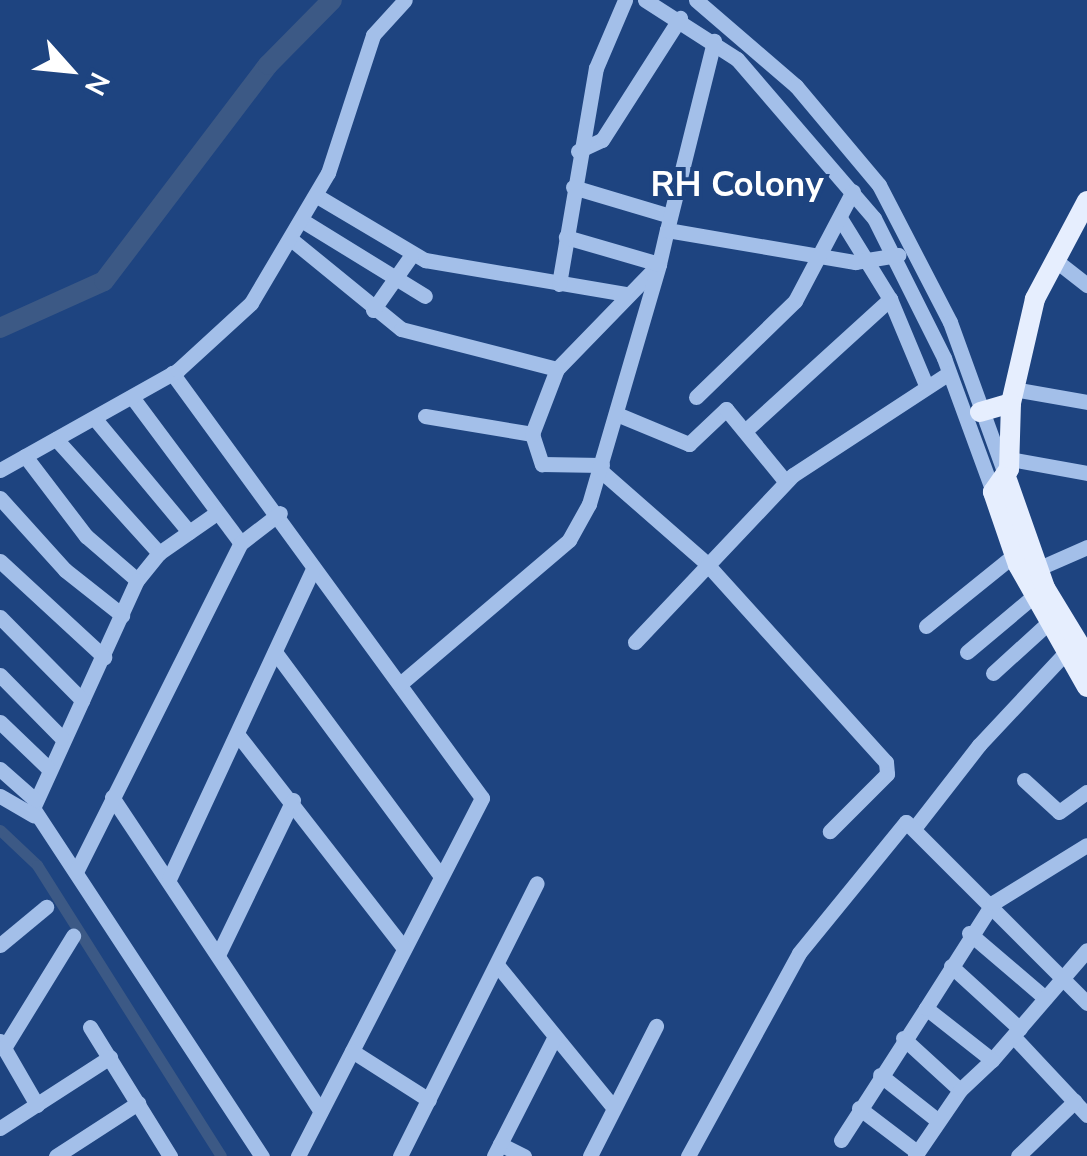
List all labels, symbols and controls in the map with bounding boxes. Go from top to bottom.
north arrow [20,20,120,120]
text: N [75,66,118,102]
district label: RH Colony [650,164,824,206]

